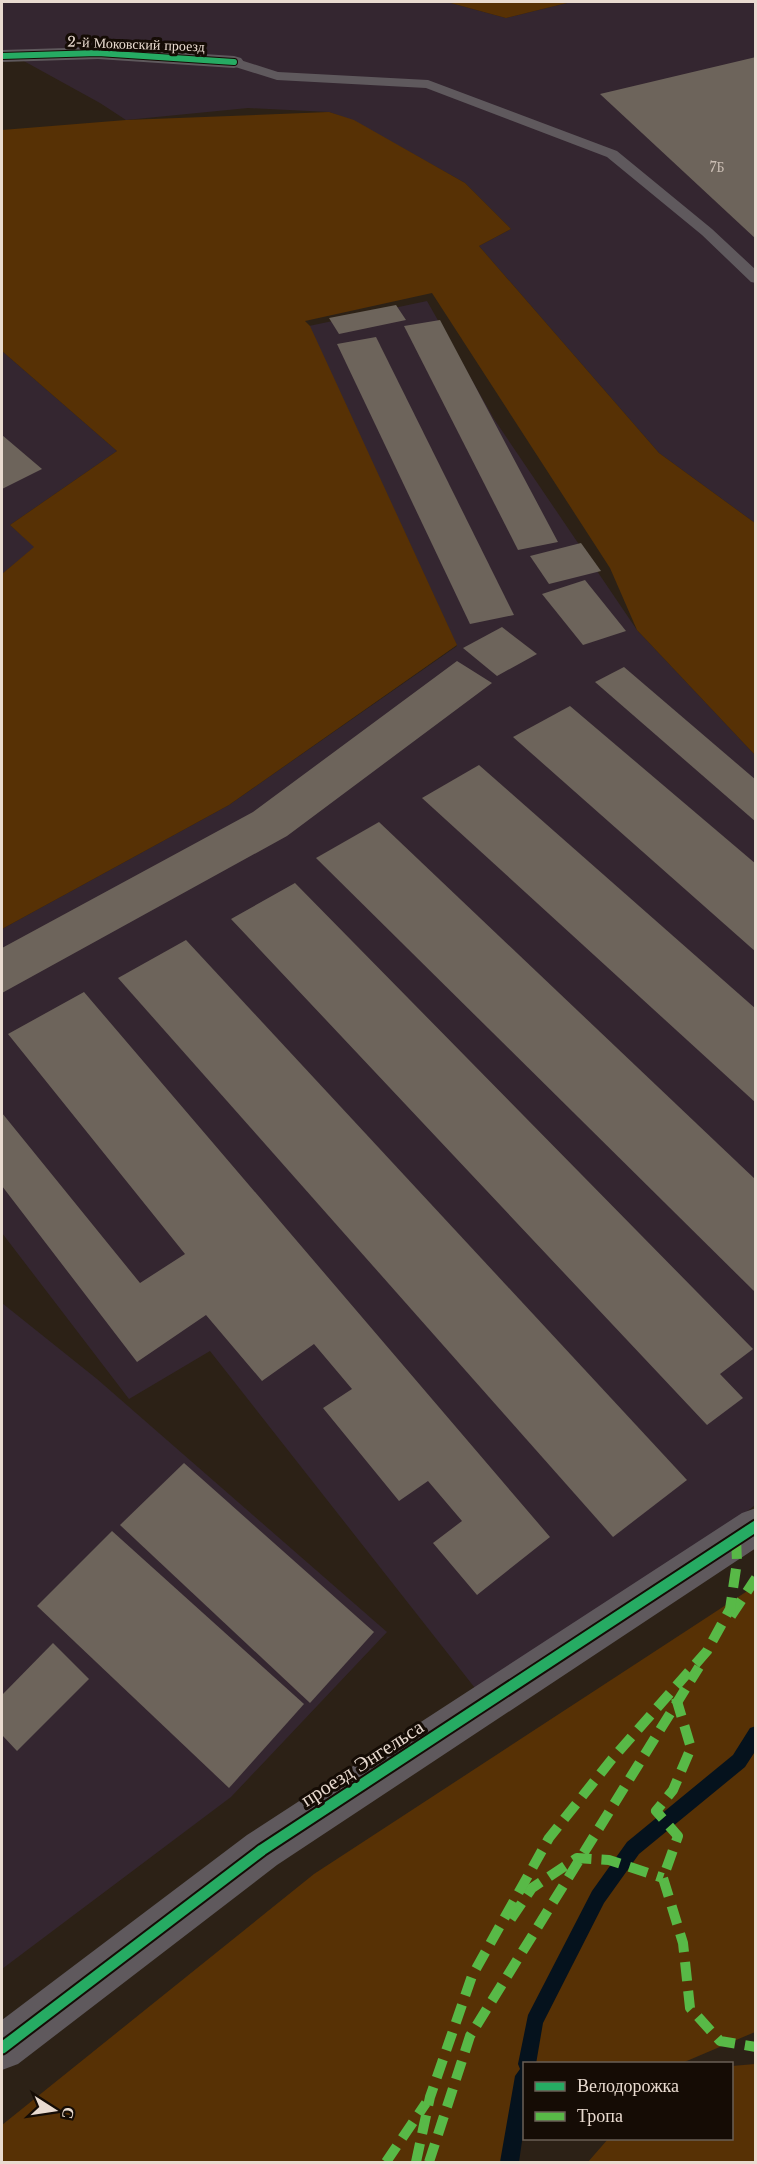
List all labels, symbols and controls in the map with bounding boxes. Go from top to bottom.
street label: 2-й Моковский проезд [67,33,205,55]
house number: 7Б [709,158,725,176]
street label: проезд Энгельса [296,1714,428,1812]
legend [523,2062,733,2140]
text: Велодорожка [577,2075,679,2097]
north arrow [24,2080,84,2140]
text: С [58,2105,80,2121]
text: Тропа [577,2105,623,2127]

